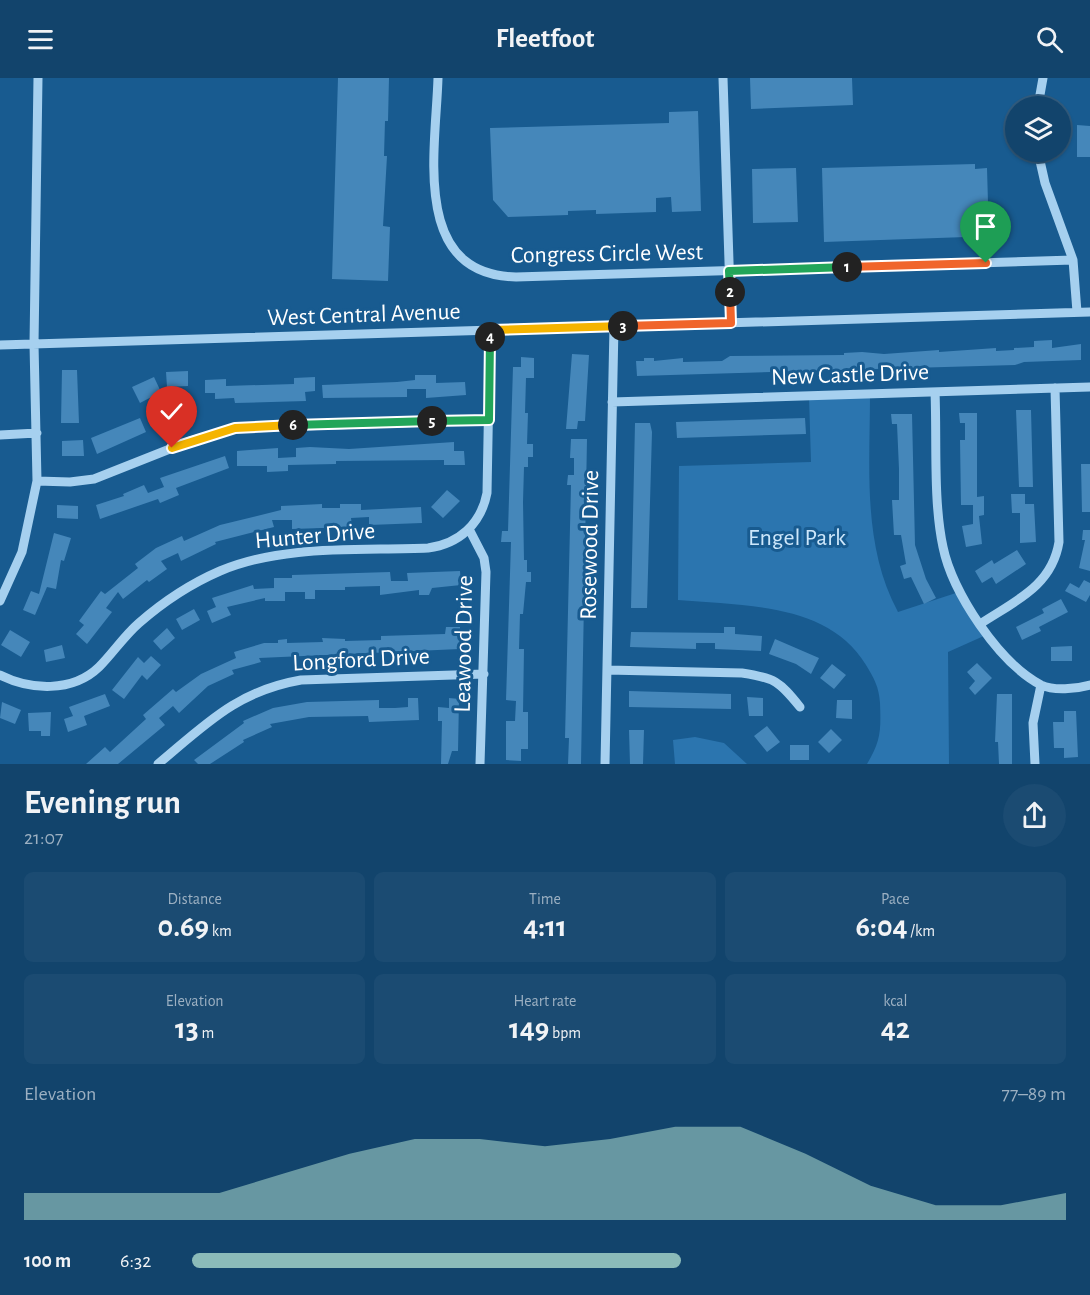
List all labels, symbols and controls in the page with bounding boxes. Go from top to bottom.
icon: menu [24,23,57,56]
icon: search [1033,23,1066,56]
text: Fleetfoot [496,25,594,52]
map controls [1005,96,1071,162]
button: layers [1005,96,1071,162]
pin [960,201,1011,263]
icon: arrive [969,210,1002,243]
street label: Congress Circle West [511,240,704,268]
pin: 1 [832,252,862,282]
text: 1 [844,259,850,275]
pin: 2 [715,277,745,307]
text: 2 [726,284,734,300]
street label: West Central Avenue [267,300,461,330]
pin: 3 [608,311,638,341]
text: 3 [620,318,626,334]
pin: 4 [475,322,505,352]
text: 4 [486,329,494,345]
street label: New Castle Drive [771,360,929,390]
pin [146,386,197,448]
icon: check [155,395,188,428]
pin: 5 [417,406,447,436]
pin: 6 [278,410,308,440]
text: 5 [429,413,435,429]
text: 6 [289,417,297,433]
street label: Rosewood Drive [577,470,603,620]
street label: Hunter Drive [254,519,376,553]
park label: Engel Park [748,526,846,550]
street label: Leawood Drive [451,575,477,713]
street label: Longford Drive [292,644,430,676]
button: share [1003,784,1066,847]
text: Evening run [24,787,181,820]
text: 21:07 [24,828,63,848]
text: Distance [168,891,222,907]
text: Time [529,891,561,907]
text: Pace [881,891,910,907]
text: 0.69 [158,912,209,942]
text: 4:11 [523,912,567,942]
text: 6:04 [856,912,908,942]
text: km [209,923,232,939]
text: /km [908,923,935,939]
text: Elevation [166,993,224,1009]
text: Heart rate [514,993,576,1009]
text: kcal [883,993,908,1009]
text: 13 [175,1014,199,1044]
text: 149 [509,1014,549,1044]
text: 42 [881,1014,910,1044]
text: m [199,1025,214,1041]
text: bpm [549,1025,581,1041]
text: Elevation [24,1084,96,1104]
text: 77–89 m [1002,1084,1066,1104]
text: 100 m [24,1251,71,1271]
text: 6:32 [120,1251,151,1271]

